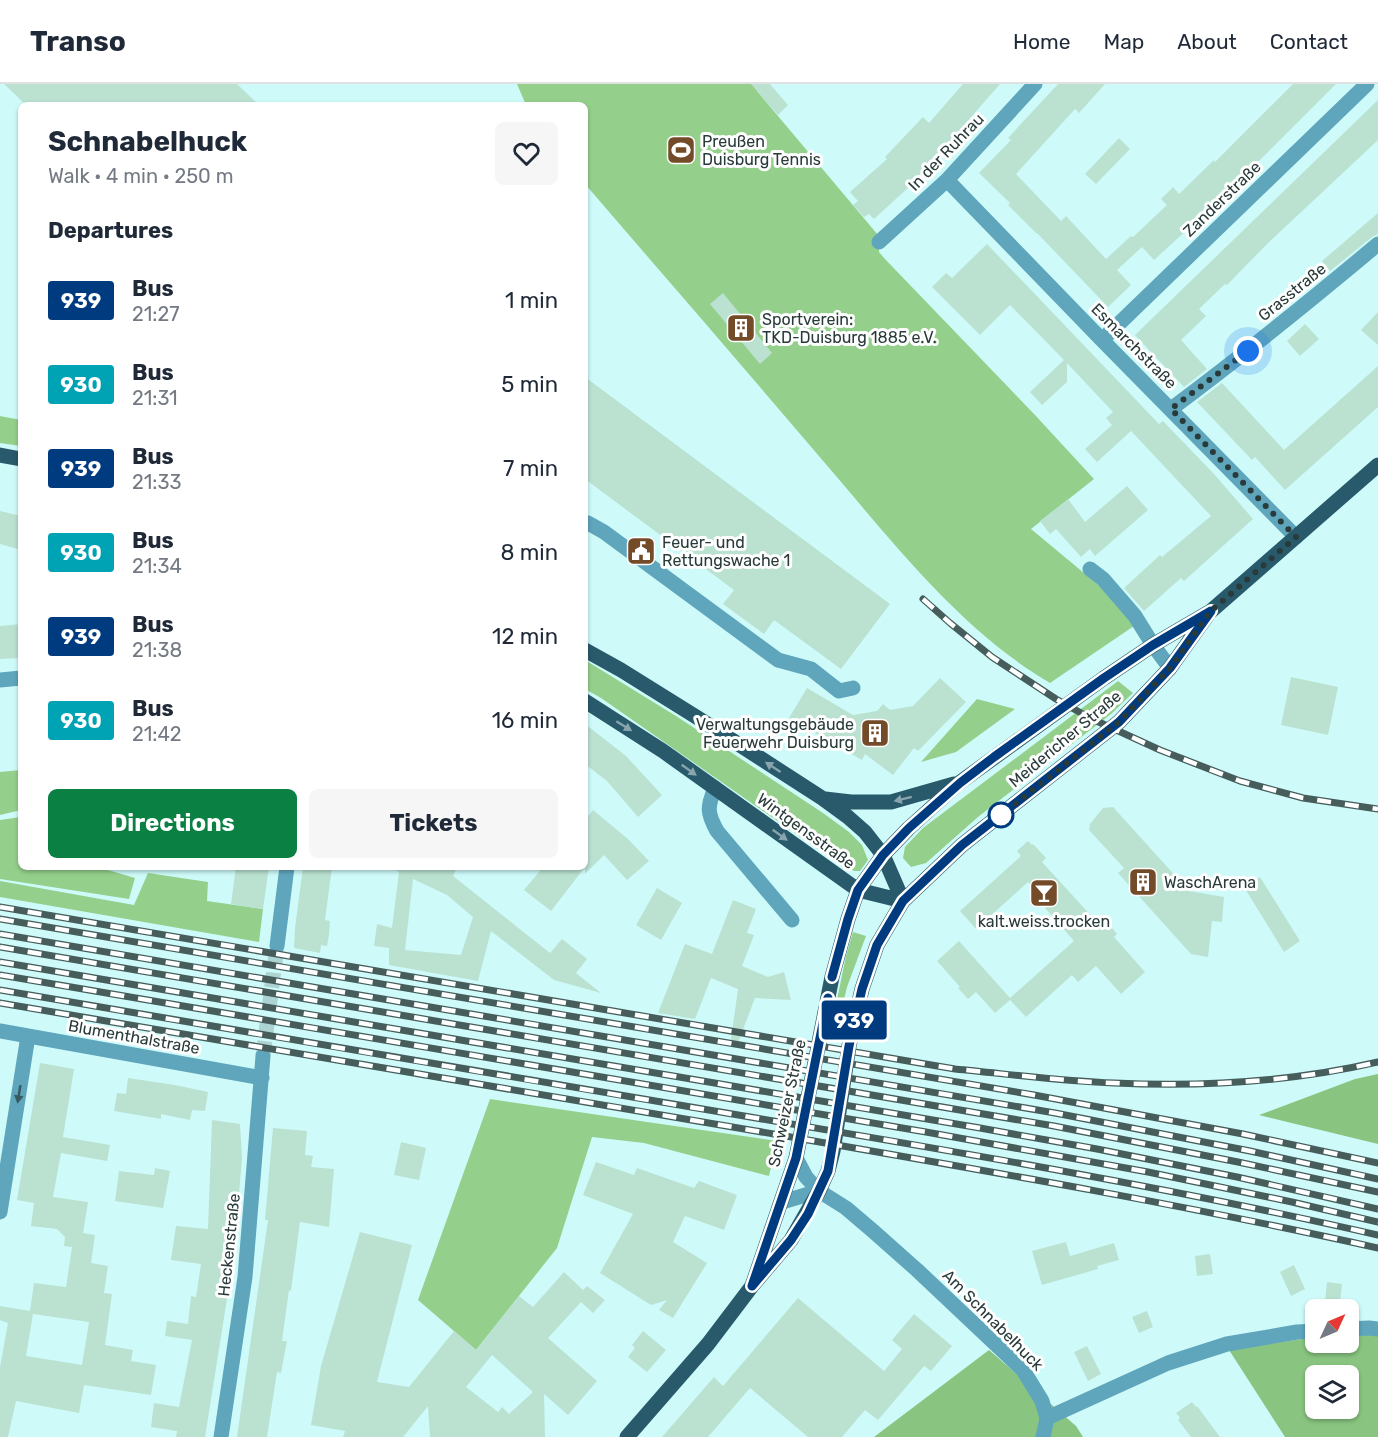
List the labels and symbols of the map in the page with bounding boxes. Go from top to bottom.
street label: In der Ruhrau [904,109,988,195]
place label: Preußen Duisburg Tennis [702,132,821,169]
sports icon: Preußen Duisburg Tennis [665,134,697,166]
street label: Zanderstraße [1179,157,1265,241]
street label: Grasstraße [1254,259,1330,325]
street label: Esmarchstraße [1087,299,1181,393]
place label: Sportverein: TKD-Duisburg 1885 e.V. [762,310,937,347]
building icon: Sportverein: TKD-Duisburg 1885 e.V. [725,312,757,344]
your location [1233,336,1263,366]
place label: Feuer- und Rettungswache 1 [662,533,790,570]
public building icon: Feuer- und Rettungswache 1 [625,535,657,567]
street label: Meidericher Straße [1005,687,1125,791]
place label: Verwaltungsgebäude Feuerwehr Duisburg [696,715,854,752]
building icon: Verwaltungsgebäude Feuerwehr Duisburg [859,717,891,749]
one-way arrow [616,721,632,732]
one-way arrow [765,761,781,772]
one-way arrow [682,763,697,775]
street label: Wintgensstraße [753,789,859,873]
one-way arrow [894,795,913,805]
unlabelled marker [988,802,1014,828]
one-way arrow [772,828,787,840]
building icon: WaschArena [1127,866,1159,898]
place label: WaschArena [1164,873,1256,892]
bar icon: kalt.weiss.trocken [1028,877,1060,909]
place label: kalt.weiss.trocken [978,912,1110,931]
line badge: 939 [820,1000,888,1040]
street label: Blumenthalstraße [67,1016,201,1058]
street label: Schweizer Straße [764,1037,810,1168]
one-way arrow [14,1084,23,1103]
street label: Heckenstraße [214,1193,244,1297]
street label: Am Schnabelhuck [939,1266,1048,1375]
north arrow [1305,1299,1359,1353]

